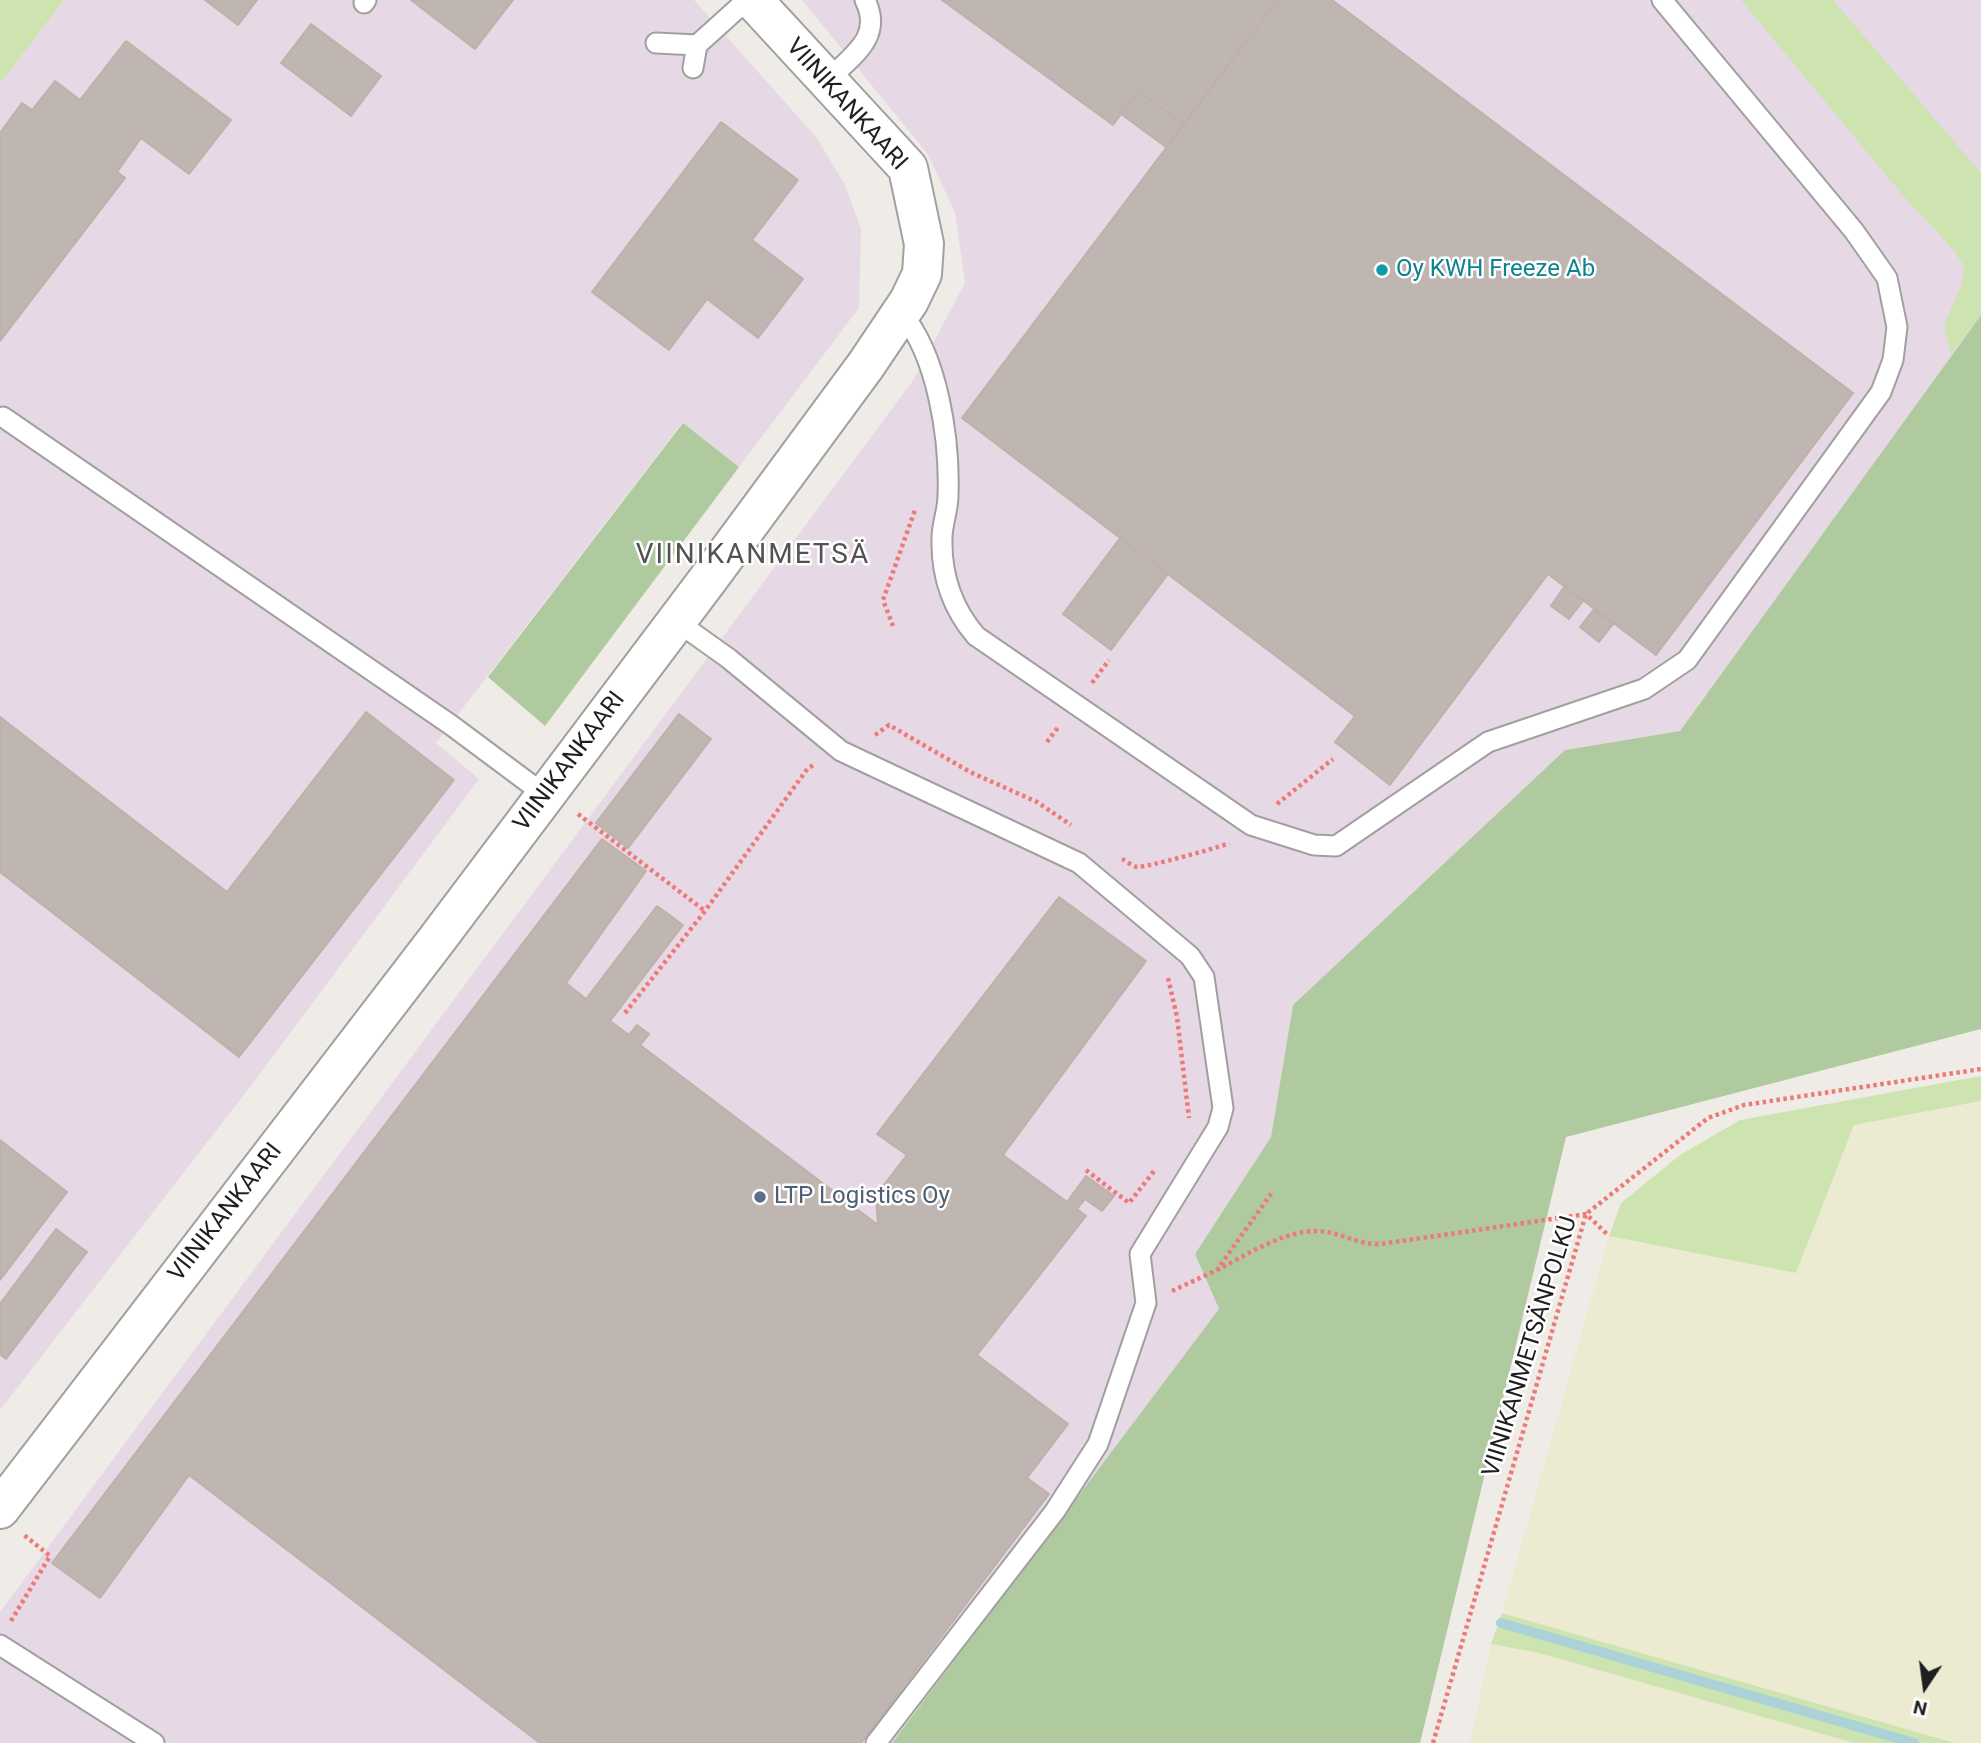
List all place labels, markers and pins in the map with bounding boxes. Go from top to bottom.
place label: Oy KWH Freeze Ab [1396,256,1595,284]
marker: Oy KWH Freeze Ab [1374,262,1390,278]
place label: LTP Logistics Oy [774,1183,950,1211]
marker: LTP Logistics Oy [752,1189,768,1205]

